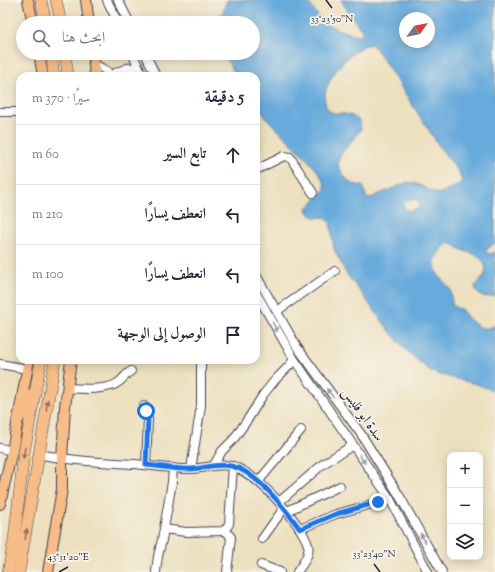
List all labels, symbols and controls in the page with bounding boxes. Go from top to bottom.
text: 33°23'50"N [311,12,353,27]
north arrow [399,12,435,48]
search box [16,16,260,60]
icon: search [30,27,52,49]
text: ابحث هنا [62,28,105,49]
text: 5 دقيقة [205,86,244,110]
text: سيرًا · 370 m [32,90,90,108]
text: تابع السير [164,144,206,165]
icon: ahead [222,144,244,166]
text: 60 m [32,146,59,164]
text: انعطف يسارًا [145,204,206,225]
icon: left [222,204,244,226]
text: 210 m [32,206,63,224]
text: انعطف يسارًا [145,264,206,285]
icon: left [222,264,244,286]
text: 100 m [32,266,64,284]
one-way arrow [272,321,278,333]
text: الوصول إلى الوجهة [117,324,206,345]
icon: arrive [222,324,244,346]
street label: سدة ابو فليس [336,384,388,446]
one-way arrow [327,388,335,398]
one-way arrow [44,399,50,411]
route start [137,402,155,420]
one-way arrow [21,447,27,459]
map controls [447,452,483,560]
button: + [447,452,483,488]
one-way arrow [358,454,366,464]
button: − [447,488,483,524]
route end [369,493,387,511]
button: layers [447,524,483,560]
one-way arrow [23,528,29,540]
one-way arrow [419,532,426,544]
text: 33°23'40"N [353,547,396,562]
text: 43°31'20"E [47,550,89,565]

